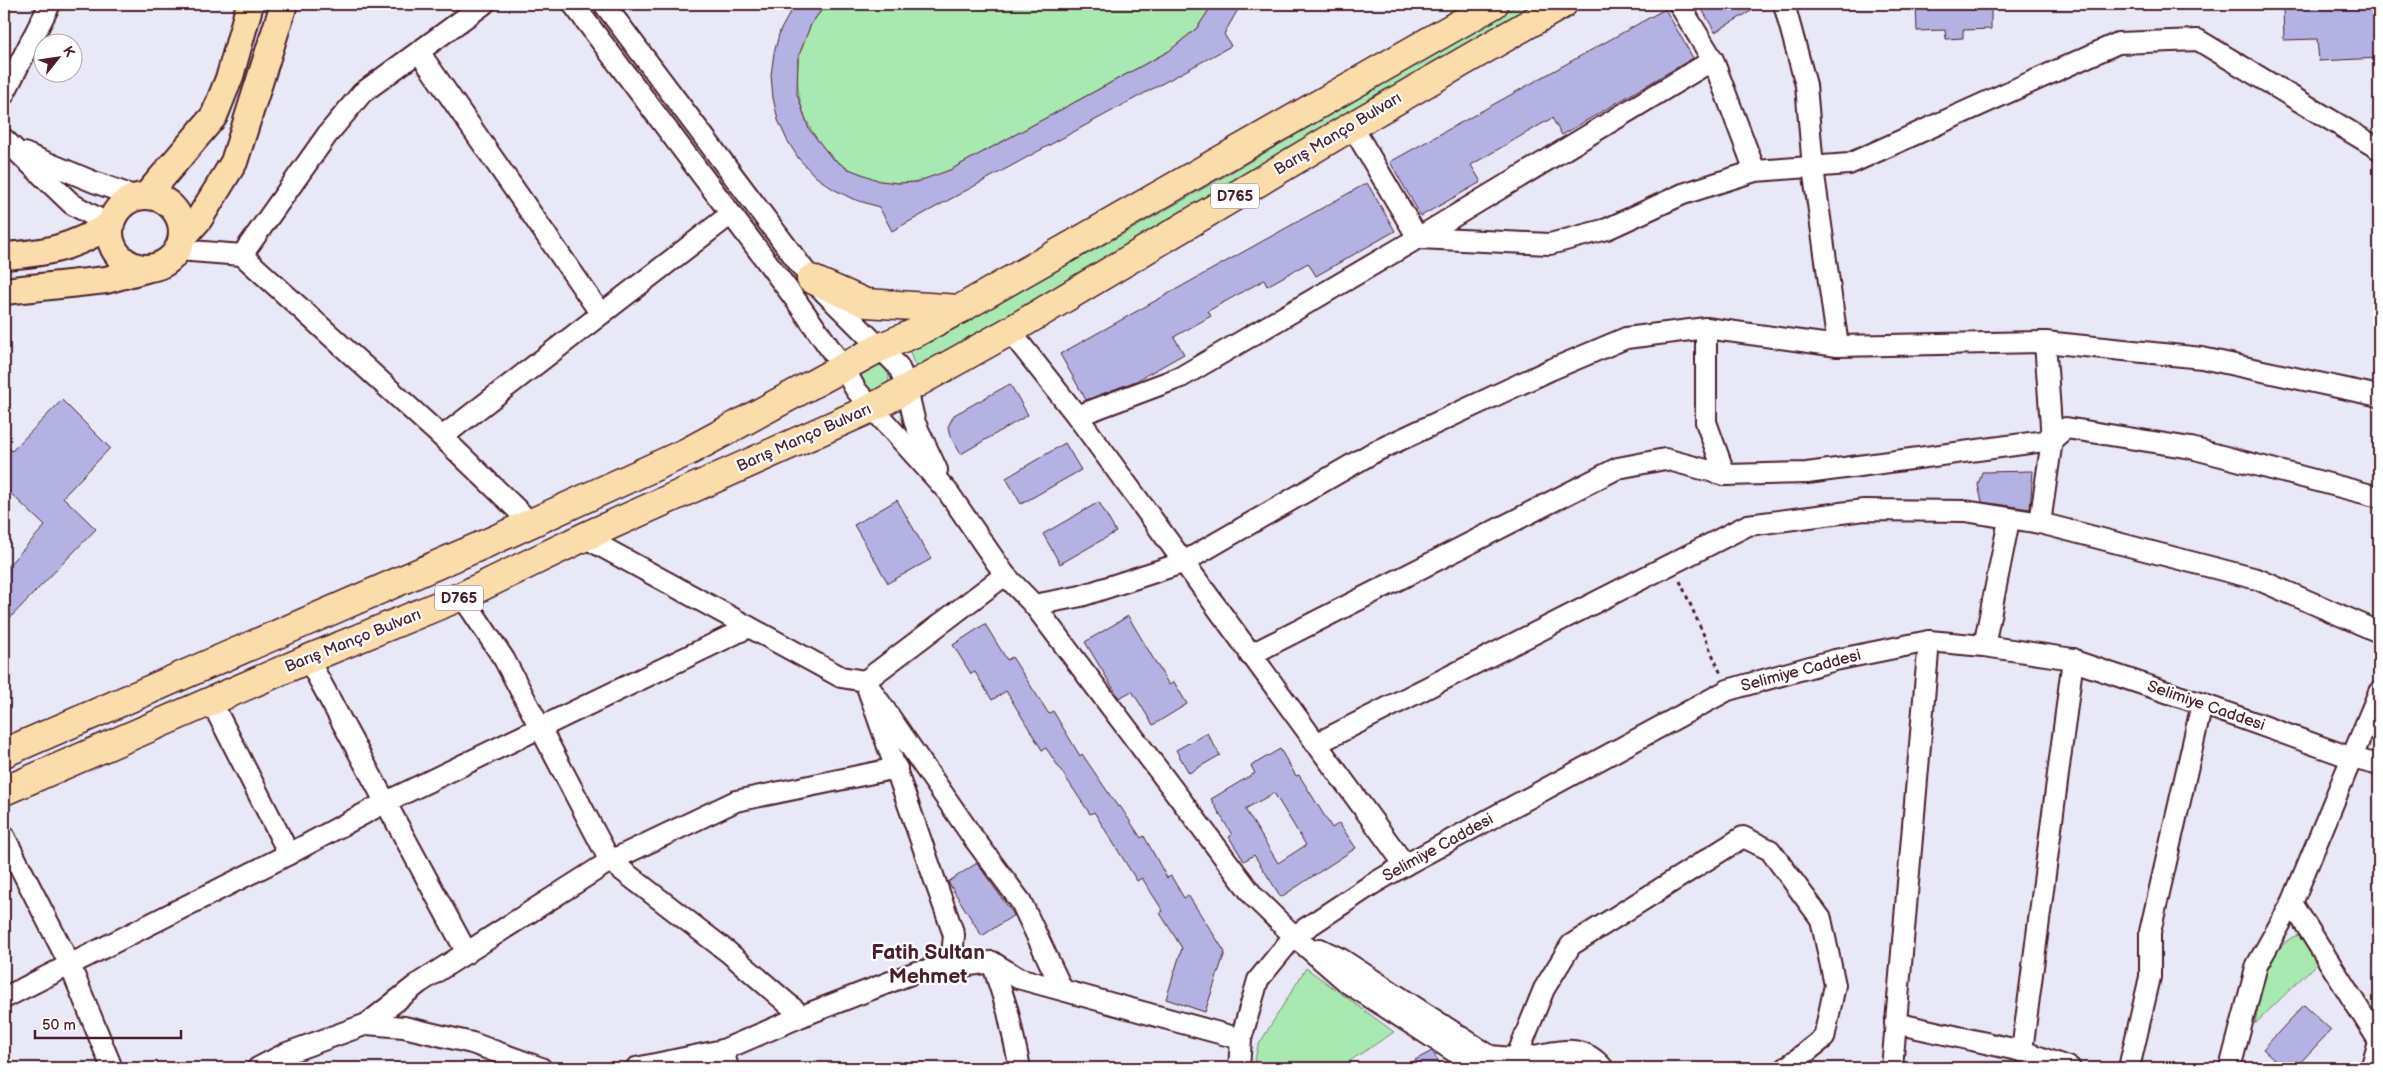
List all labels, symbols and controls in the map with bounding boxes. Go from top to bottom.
north arrow [32,32,82,82]
text: K [59,43,79,61]
street label: Barış Manço Bulvarı [1271,88,1405,180]
road number: D765 [1211,184,1259,208]
street label: Barış Manço Bulvarı [734,400,874,476]
road number: D765 [435,586,483,610]
street label: Barış Manço Bulvarı [282,605,424,677]
street label: Selimiye Caddesi [1739,646,1863,696]
street label: Selimiye Caddesi [2145,677,2267,735]
street label: Selimiye Caddesi [1379,810,1497,886]
district label: Fatih Sultan Mehmet [871,940,985,989]
scale bar [35,1007,181,1039]
text: 50 m [42,1016,76,1035]

